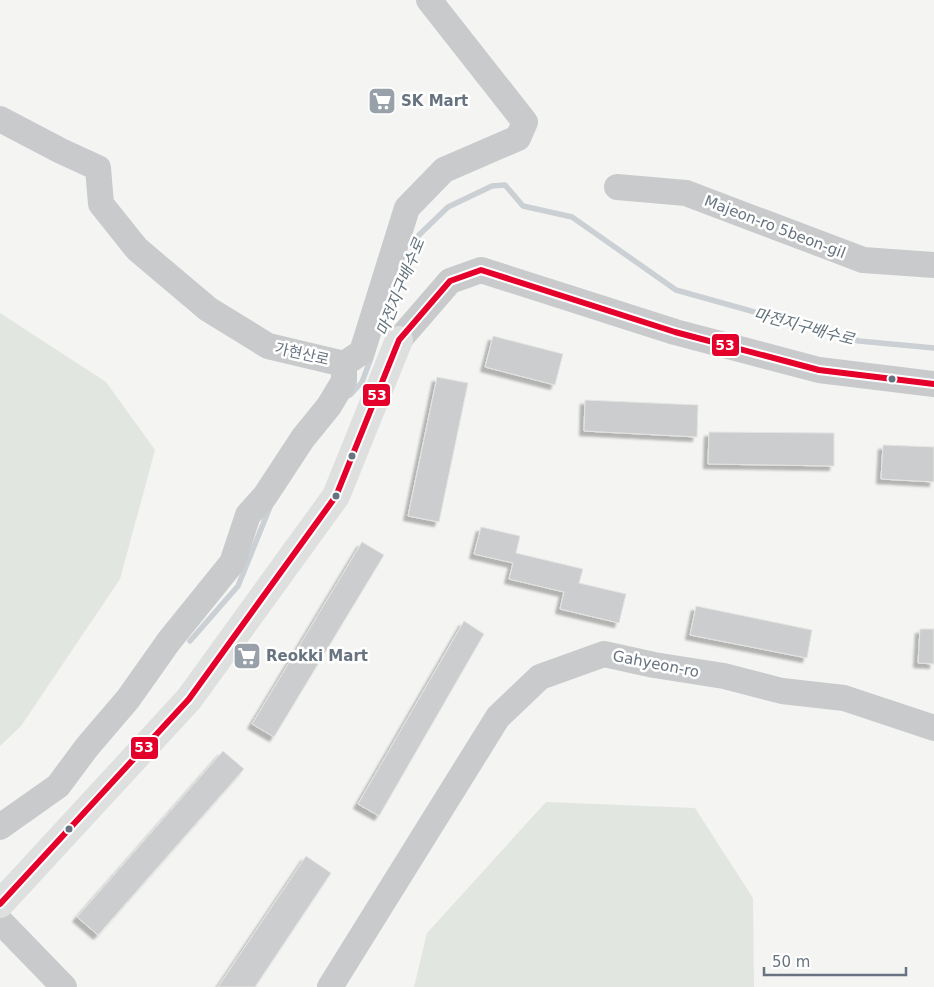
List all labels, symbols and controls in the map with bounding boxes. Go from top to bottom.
supermarket icon: SK Mart [367,86,397,116]
place label: SK Mart [401,92,468,110]
street label: Majeon-ro 5beon-gil [702,192,848,262]
water label: 마전지구배수로 [372,235,429,339]
water label: 마전지구배수로 [752,304,857,349]
line badge: 53 [711,333,740,357]
text: 53 [715,337,735,353]
street label: 가현산로 [273,339,331,369]
unlabelled marker [887,374,897,384]
line badge: 53 [362,383,391,407]
text: 53 [367,387,387,403]
unlabelled marker [347,451,357,461]
unlabelled marker [331,491,341,501]
supermarket icon: Reokki Mart [232,641,262,671]
place label: Reokki Mart [266,647,368,665]
street label: Gahyeon-ro [611,647,701,681]
line badge: 53 [130,736,159,760]
text: 53 [134,739,154,755]
unlabelled marker [64,824,74,834]
scale bar [764,944,906,976]
text: 50 m [772,953,810,971]

